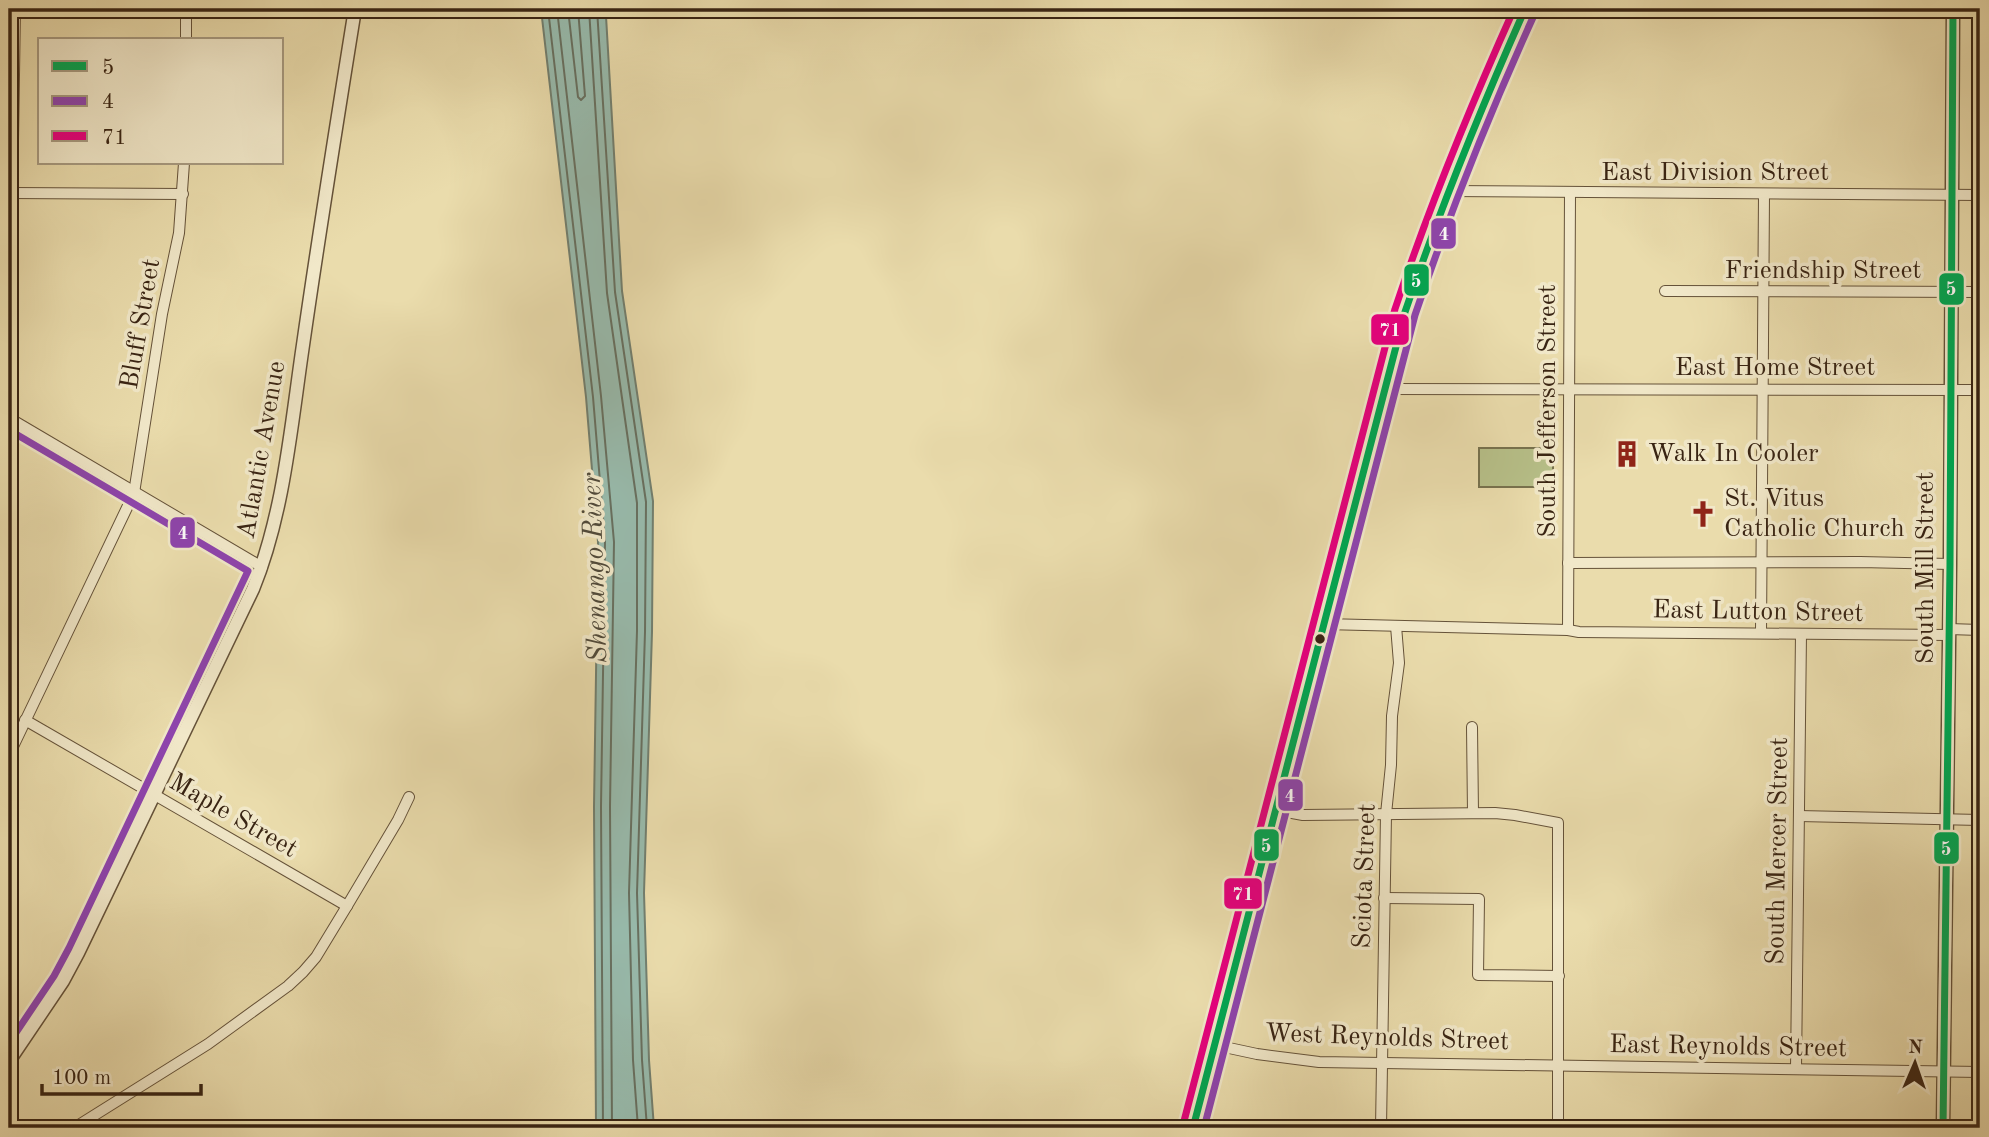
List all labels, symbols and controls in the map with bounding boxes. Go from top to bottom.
legend [38,38,284,164]
text: 5 [102,58,114,79]
text: 4 [102,92,114,113]
text: 71 [102,128,126,149]
street label: East Division Street [1601,160,1829,186]
line badge: 4 [1430,217,1457,250]
text: 4 [1438,226,1450,245]
street label: Bluff Street [117,257,165,391]
street label: Friendship Street [1725,258,1921,284]
line badge: 5 [1403,263,1430,297]
line badge: 5 [1938,272,1965,306]
text: 5 [1410,273,1422,292]
text: 5 [1945,281,1957,300]
street label: South Jefferson Street [1535,284,1561,538]
line badge: 71 [1370,313,1410,346]
text: 71 [1379,322,1401,341]
street label: East Home Street [1675,355,1875,381]
street label: Atlantic Avenue [234,359,290,541]
building icon: Walk In Cooler [1612,439,1642,469]
place label: Walk In Cooler [1648,441,1819,467]
water label: Shenango River [579,471,613,664]
street label: South Mill Street [1913,472,1939,664]
place label: St. Vitus Catholic Church [1724,486,1905,542]
church icon: St. Vitus Catholic Church [1688,499,1718,529]
line badge: 4 [169,516,196,549]
text: 4 [177,525,189,544]
street label: East Lutton Street [1652,597,1864,627]
unlabelled marker [1313,632,1327,646]
street label: South Mercer Street [1763,737,1793,965]
street label: Maple Street [164,769,302,863]
line badge: 4 [1277,778,1304,812]
text: 4 [1284,788,1296,807]
street label: Sciota Street [1349,803,1381,949]
line badge: 5 [1253,828,1280,862]
line badge: 5 [1933,831,1960,865]
text: 5 [1260,838,1272,857]
text: 5 [1940,841,1952,860]
line badge: 71 [1223,877,1263,910]
text: 71 [1232,886,1254,905]
street label: West Reynolds Street [1264,1021,1510,1055]
north arrow [1881,1028,1951,1098]
street label: East Reynolds Street [1609,1032,1847,1062]
text: N [1908,1039,1924,1058]
scale bar [42,1053,201,1097]
text: 100 m [52,1068,111,1089]

